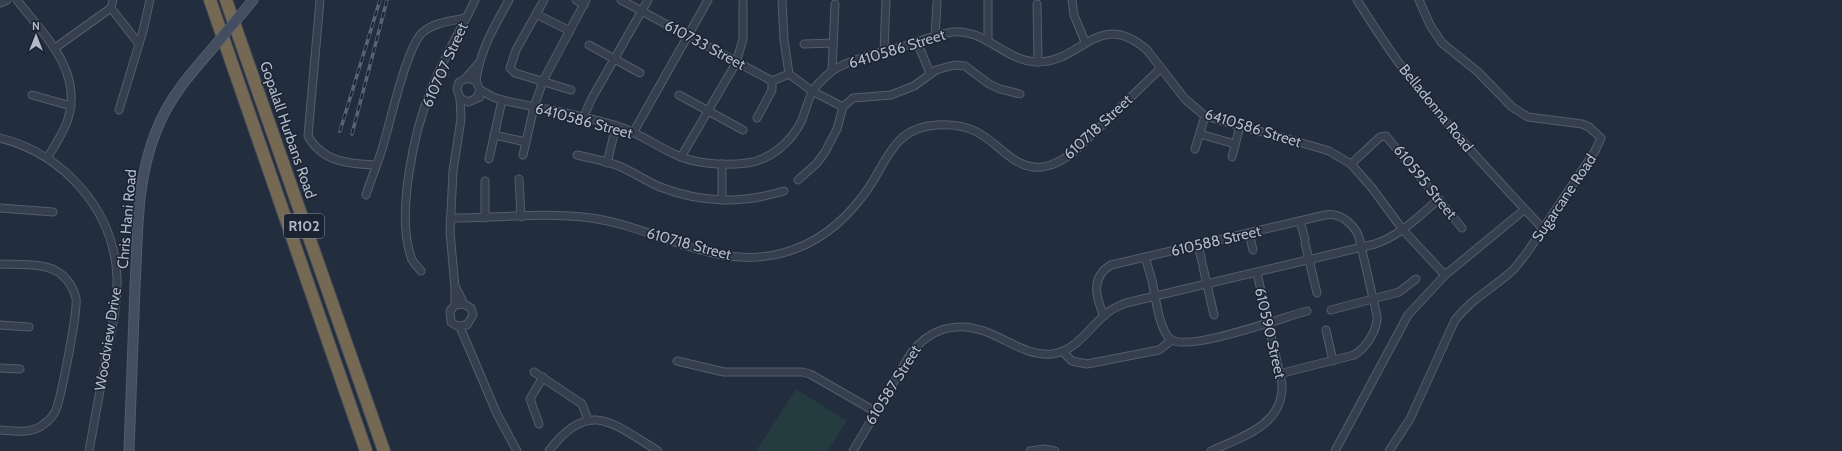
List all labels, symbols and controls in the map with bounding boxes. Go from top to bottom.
north arrow [16,16,56,56]
street label: 610733 Street [661,16,749,74]
text: N [32,19,40,33]
street label: 610707 Street [418,20,472,110]
street label: 6410586 Street [846,26,948,72]
street label: Gopalall Hurbans Road [256,59,320,201]
street label: Belladonna Road [1395,61,1477,155]
street label: 610718 Street [1060,91,1136,163]
street label: 6410586 Street [533,99,635,143]
street label: 6410586 Street [1202,105,1304,151]
street label: 610595 Street [1390,141,1460,223]
street label: Sugarcane Road [1528,151,1600,245]
street label: Chris Hani Road [114,168,140,270]
road number: R102 [284,214,324,238]
street label: 610588 Street [1169,222,1263,260]
street label: 610718 Street [645,224,733,264]
street label: Woodview Drive [91,286,125,392]
street label: 610590 Street [1251,286,1289,380]
street label: 610587 Street [861,342,925,428]

